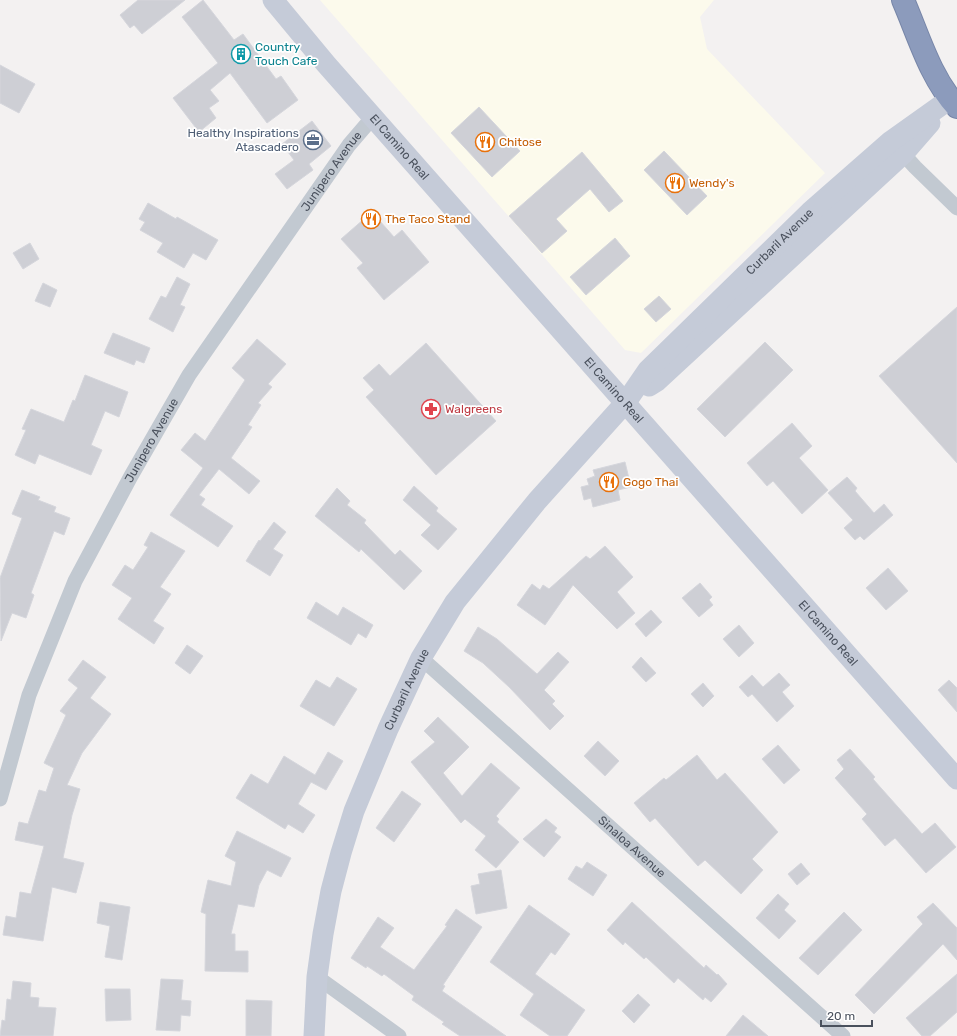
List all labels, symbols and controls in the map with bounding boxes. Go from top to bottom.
place label: Country Touch Cafe [255,40,318,68]
building icon: Country Touch Cafe [230,43,252,65]
street label: El Camino Real [367,112,432,183]
place label: Healthy Inspirations Atascadero [187,126,299,154]
street label: Junipero Avenue [298,128,365,214]
office icon: Healthy Inspirations Atascadero [302,129,324,151]
restaurant icon: Chitose [474,131,496,153]
place label: Chitose [499,135,542,149]
restaurant icon: Wendy's [664,172,686,194]
place label: Wendy's [689,176,735,190]
street label: Curbaril Avenue [743,205,816,278]
restaurant icon: The Taco Stand [360,208,382,230]
place label: The Taco Stand [385,212,470,226]
street label: El Camino Real [581,354,646,426]
street label: Junipero Avenue [122,395,181,485]
pharmacy icon: Walgreens [420,398,442,420]
place label: Walgreens [445,402,502,416]
restaurant icon: Gogo Thai [598,471,620,493]
place label: Gogo Thai [623,475,678,489]
street label: El Camino Real [796,597,861,669]
street label: Curbaril Avenue [381,646,432,732]
street label: Sinaloa Avenue [595,813,668,881]
scale bar [821,1002,872,1028]
text: 20 m [827,1009,855,1023]

